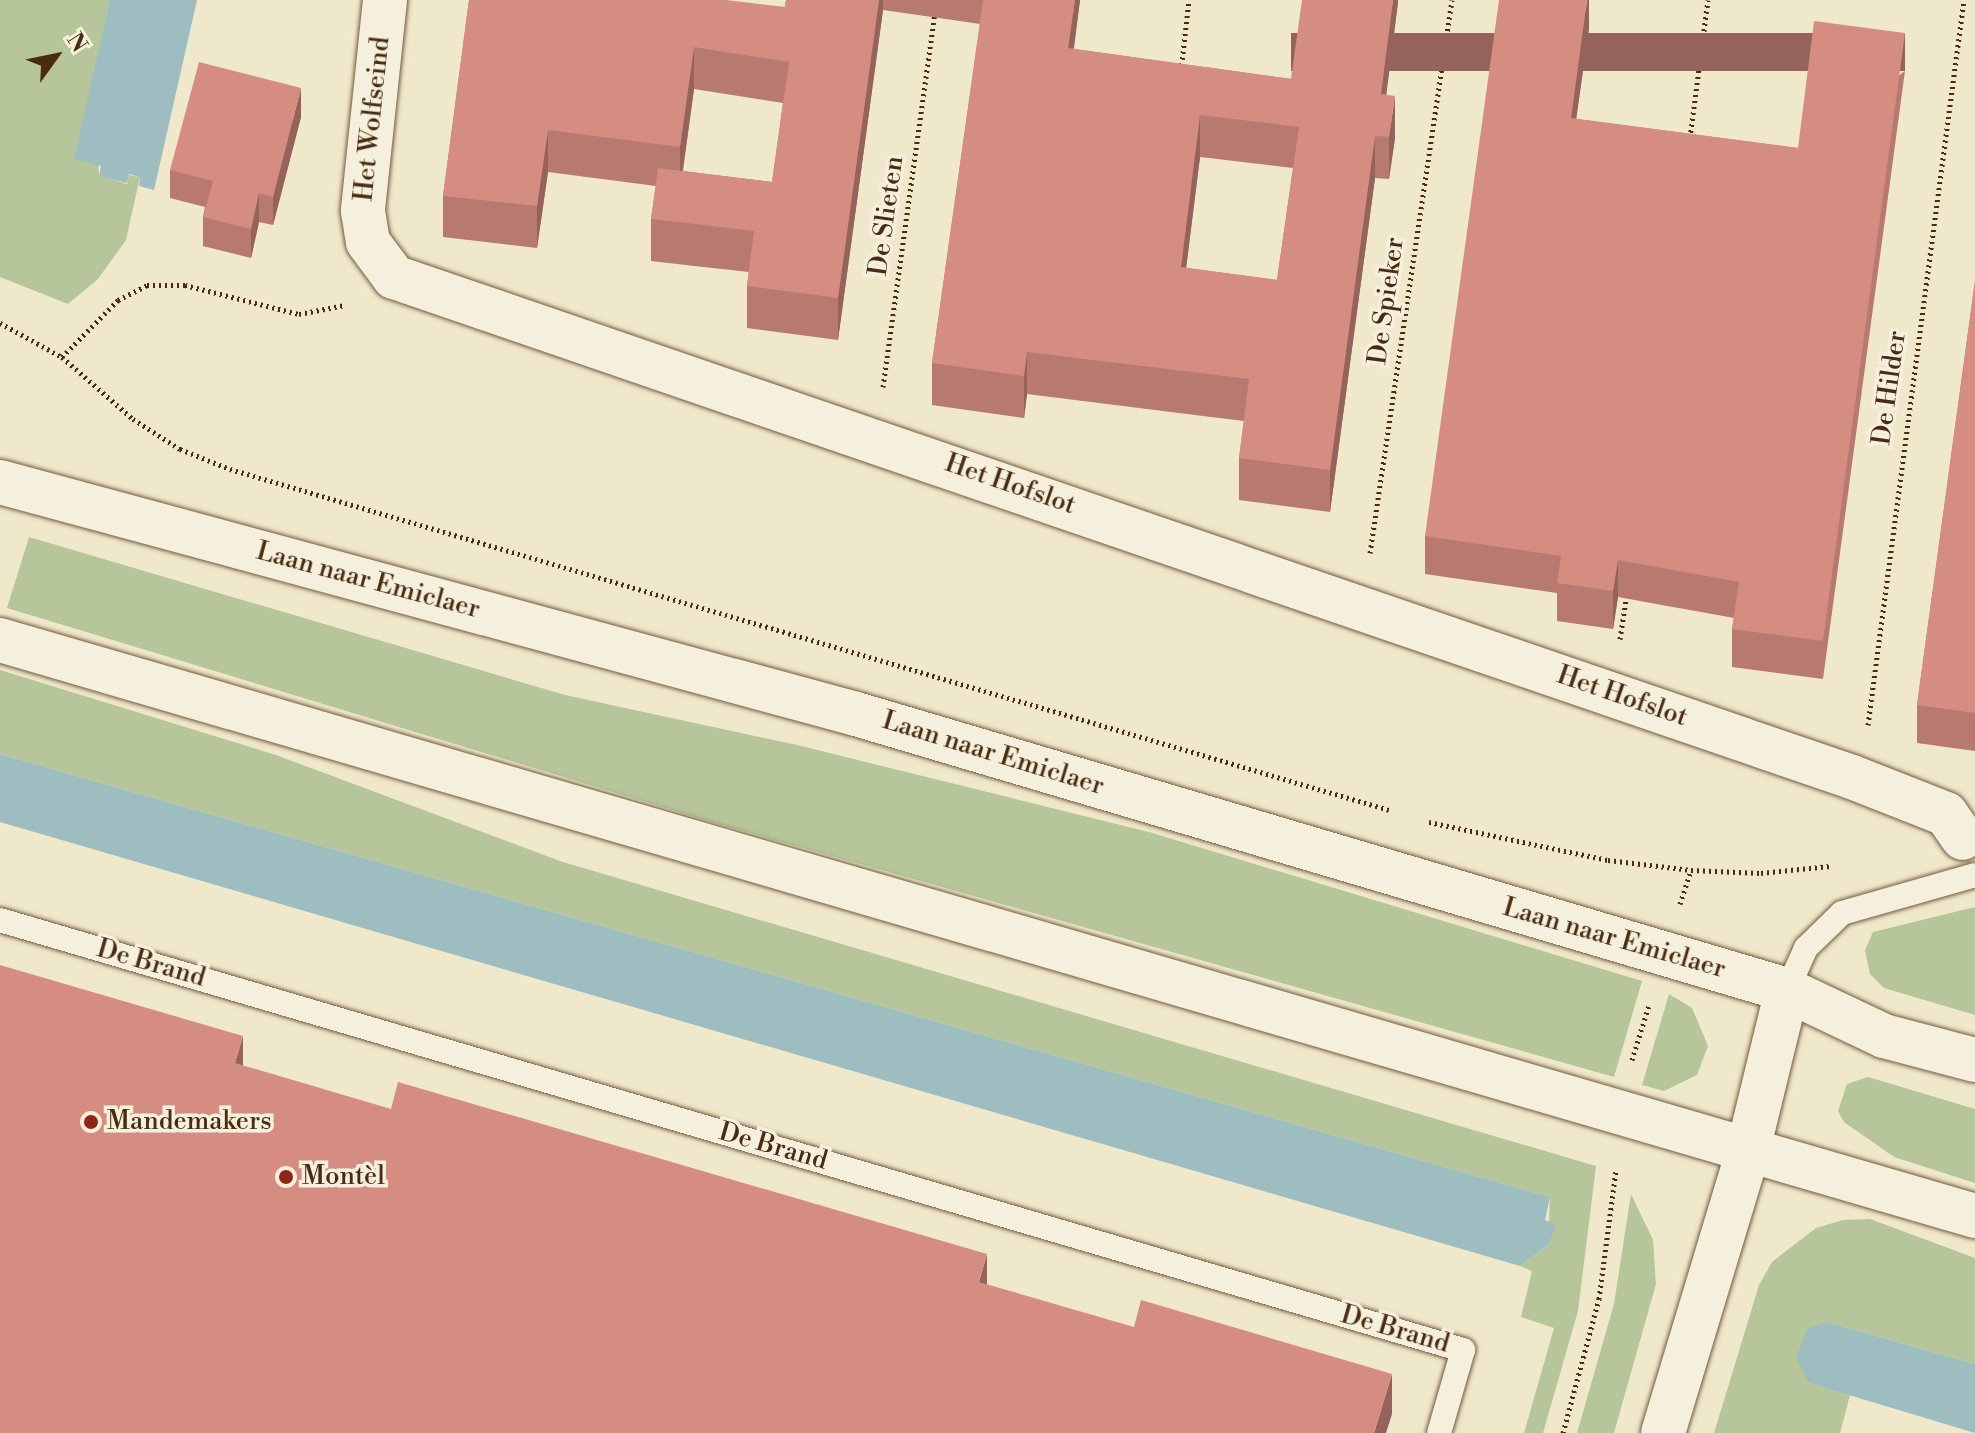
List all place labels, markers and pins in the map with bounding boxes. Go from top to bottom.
place label: Mandemakers [107,1106,272,1138]
marker: Mandemakers [82,1113,100,1131]
place label: Montèl [302,1161,385,1193]
marker: Montèl [277,1168,295,1186]

